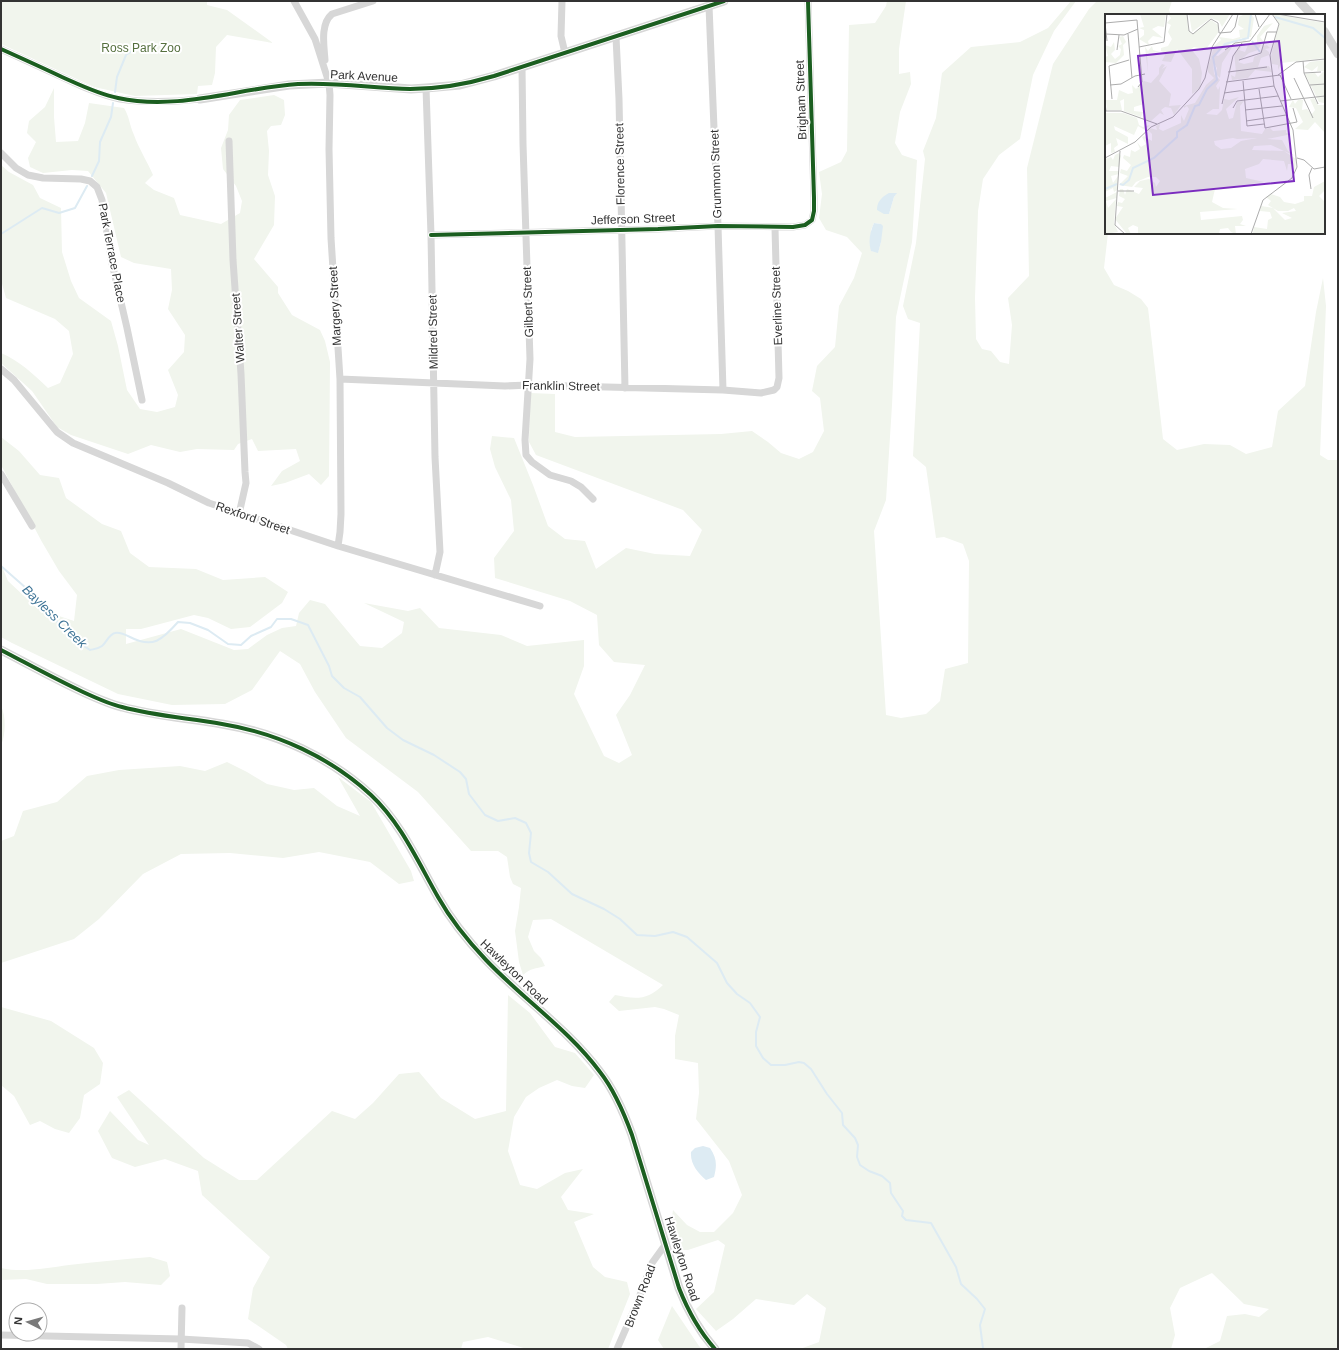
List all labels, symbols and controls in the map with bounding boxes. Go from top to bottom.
inset map [1105,14,1325,234]
park label: Ross Park Zoo [101,41,181,55]
street label: Brigham Street [793,59,809,140]
street label: Park Avenue [330,67,399,85]
street label: Florence Street [612,122,628,205]
street label: Grummon Street [707,129,725,219]
street label: Park Terrace Place [95,202,129,304]
street label: Jefferson Street [591,211,676,227]
street label: Margery Street [326,265,344,346]
street label: Gilbert Street [520,266,536,338]
street label: Everline Street [769,266,785,346]
street label: Walter Street [229,292,247,363]
street label: Mildred Street [425,294,441,369]
street label: Franklin Street [522,378,601,394]
street label: Rexford Street [214,499,292,537]
water label: Bayless Creek [19,582,91,652]
street label: Hawleyton Road [477,936,551,1008]
street label: Hawleyton Road [662,1215,702,1303]
street label: Brown Road [622,1263,658,1329]
north arrow [8,1302,48,1342]
text: N [12,1316,24,1326]

